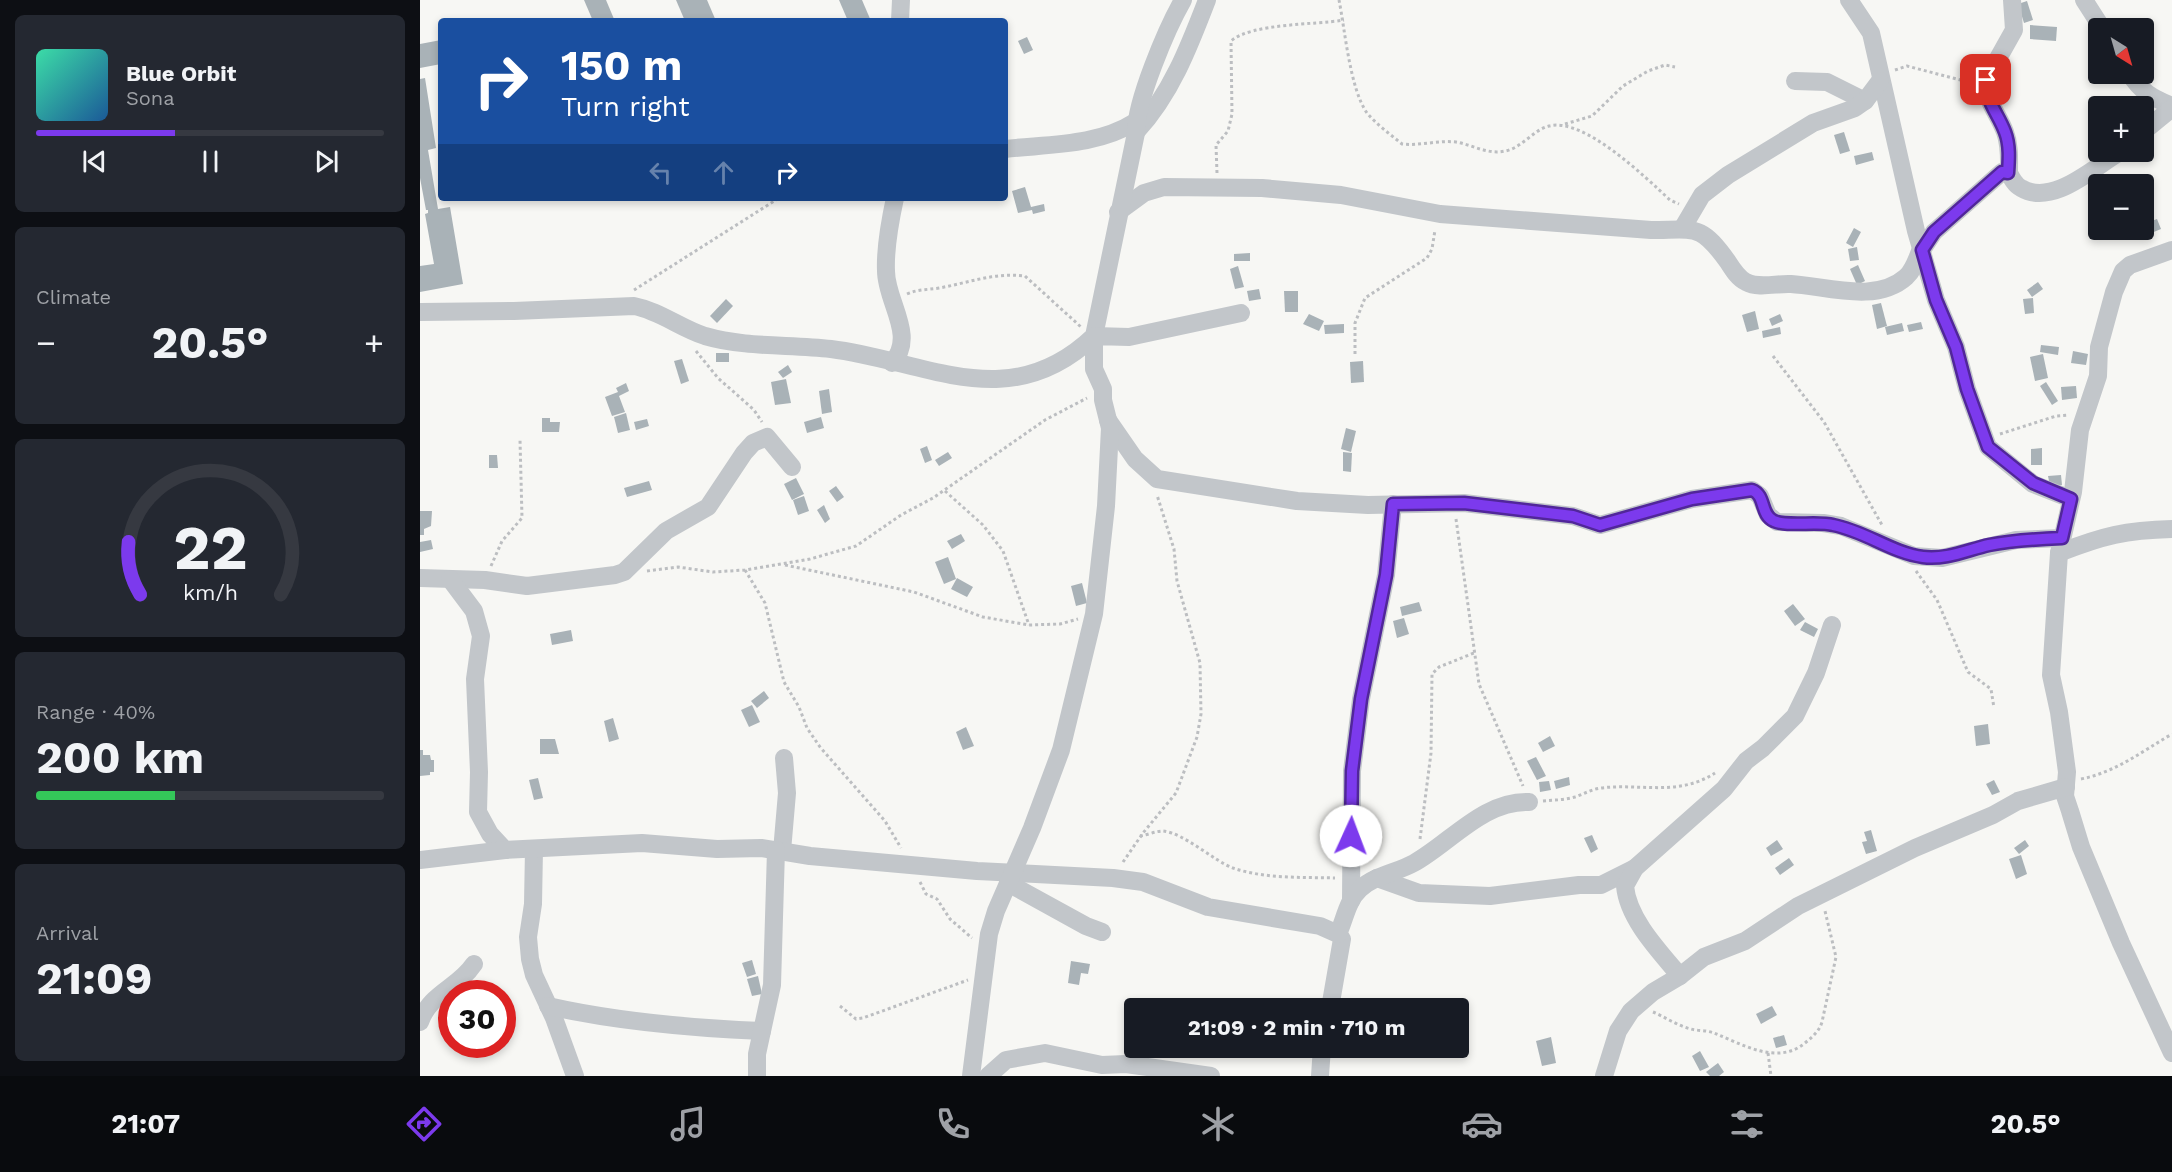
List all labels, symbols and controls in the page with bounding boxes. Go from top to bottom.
north arrow [2088,18,2154,84]
map controls [2088,18,2154,240]
text: 150 m [561,41,682,90]
icon: right [462,42,540,120]
pin [1960,54,2011,105]
text: Blue Orbit [126,61,236,86]
icon: arrive [1969,63,2002,96]
text: Sona [126,86,175,110]
text: Turn right [561,91,690,123]
button: + [2088,96,2154,162]
icon: previous [78,145,111,178]
icon: pause [194,145,227,178]
icon: next [310,145,343,178]
icon: left [644,156,677,189]
icon: ahead [707,156,740,189]
icon: right [770,156,803,189]
button: − [2088,174,2154,240]
text: Climate [36,285,111,309]
text: 20.5° [152,316,268,369]
text: − [36,323,56,362]
text: + [364,323,384,362]
text: 22 [173,511,247,584]
text: km/h [182,580,238,605]
text: Range · 40% [36,700,155,724]
text: 200 km [36,731,204,784]
position arrow [1319,804,1383,868]
text: Arrival [36,921,98,945]
text: 21:09 [36,952,153,1005]
speed limit sign: 30 [438,980,516,1058]
text: 21:09 · 2 min · 710 m [1188,1015,1405,1040]
icon: directions [403,1103,445,1145]
icon: music [667,1103,709,1145]
icon: phone [932,1103,974,1145]
icon: climate [1197,1103,1239,1145]
icon: car [1461,1103,1503,1145]
icon: filters [1726,1103,1768,1145]
text: 21:07 [111,1108,180,1140]
text: 20.5° [1990,1108,2061,1140]

